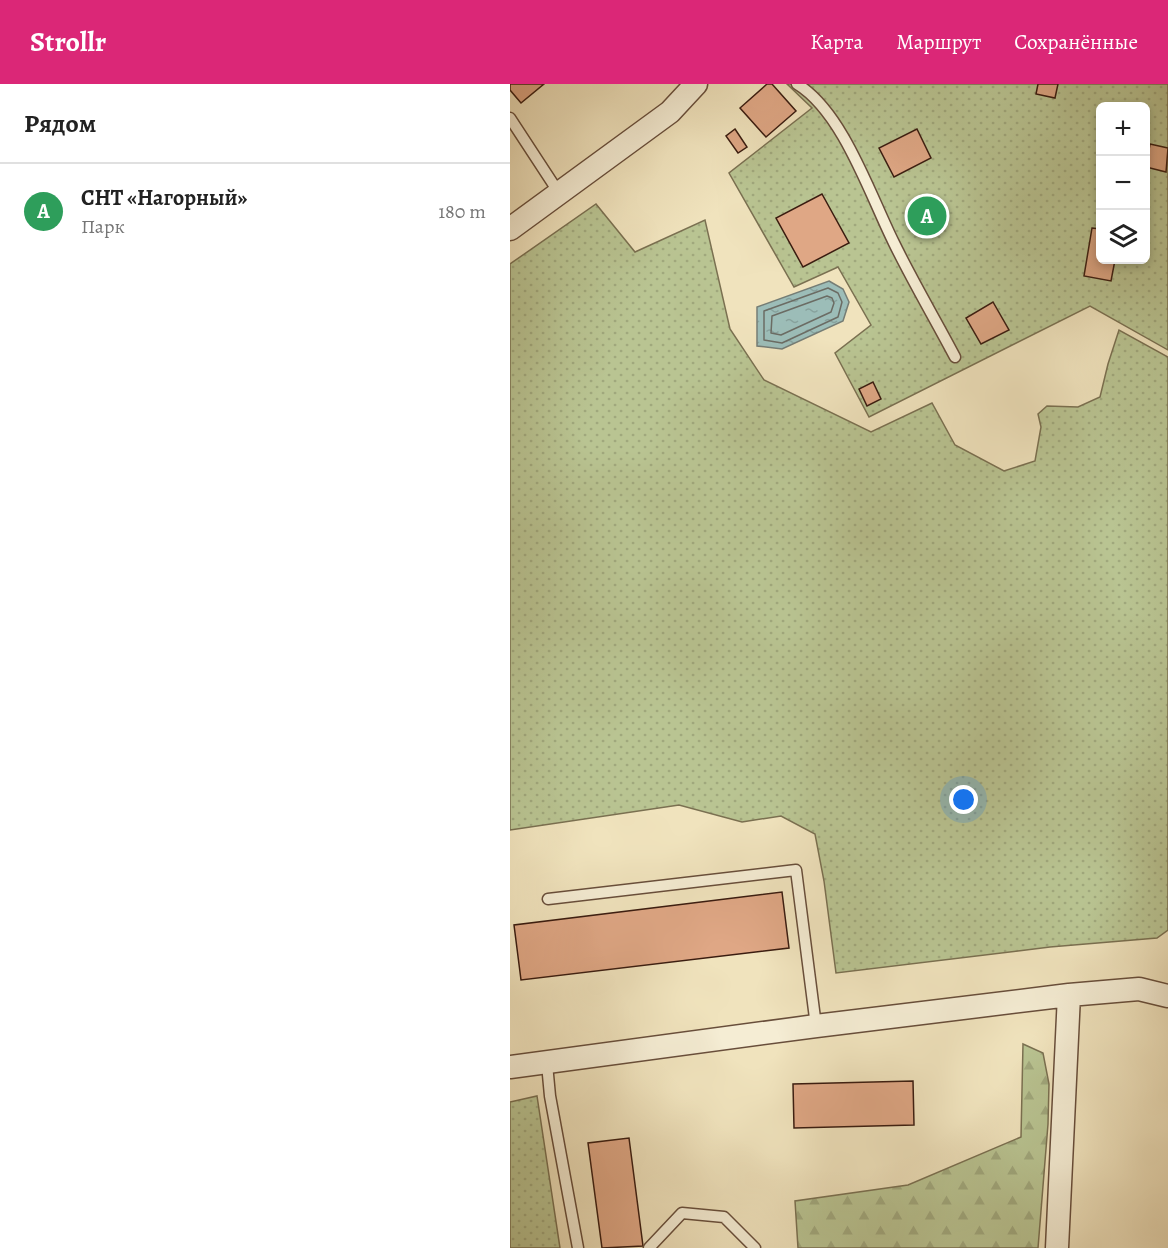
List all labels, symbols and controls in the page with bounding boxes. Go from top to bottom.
text: Strollr [30,23,106,61]
text: Карта [810,28,863,56]
text: Маршрут [896,28,981,56]
text: Сохранённые [1014,28,1138,56]
map controls [1096,102,1150,264]
button: + [1096,102,1150,156]
text: Рядом [24,106,96,141]
button: − [1096,156,1150,210]
text: СНТ «Нагорный» [81,183,247,213]
pin: A [908,194,946,238]
text: A [37,198,50,225]
text: 180 m [438,198,486,225]
button: layers [1096,210,1150,264]
text: Парк [81,213,125,240]
your location [949,785,978,814]

